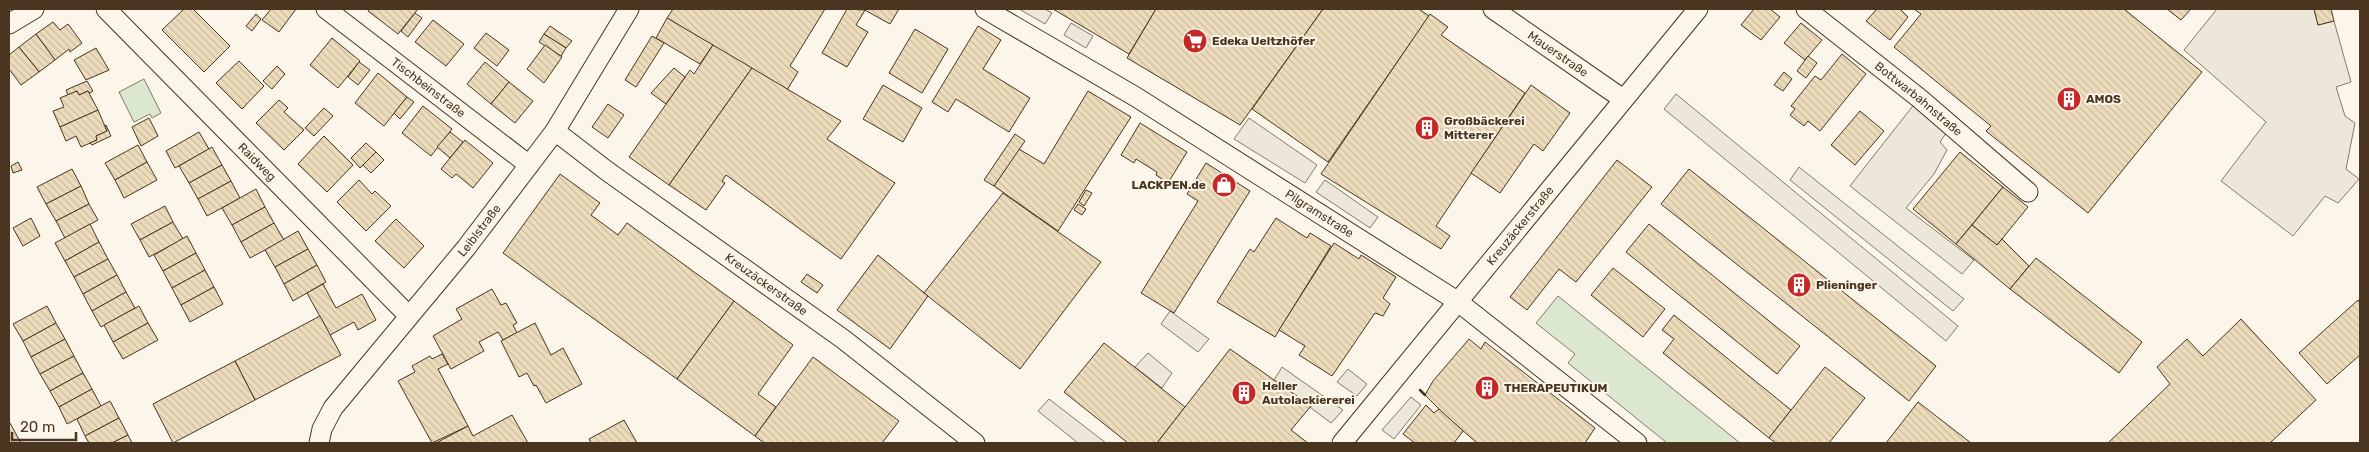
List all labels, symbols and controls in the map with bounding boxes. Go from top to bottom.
supermarket icon: Edeka Ueltzhöfer [1182,28,1208,54]
street label: Mauerstraße [1525,28,1591,80]
place label: Edeka Ueltzhöfer [1212,34,1316,48]
street label: Tischbeinstraße [388,55,468,121]
street label: Bottwarbahnstraße [1872,59,1965,139]
building icon: AMOS [2056,86,2082,112]
place label: AMOS [2086,92,2121,106]
place label: Großbäckerei Mitterer [1444,114,1525,142]
building icon: Großbäckerei Mitterer [1414,115,1440,141]
street label: Raidweg [235,140,279,184]
shop icon: LACKPEN.de [1211,172,1237,198]
place label: LACKPEN.de [1132,178,1206,192]
street label: Kreuzäckerstraße [1484,183,1557,268]
street label: Pilgramstraße [1283,187,1356,241]
street label: Leiblstraße [455,201,504,259]
street label: Kreuzäckerstraße [722,250,810,319]
building icon: Plieninger [1786,272,1812,298]
place label: Plieninger [1816,278,1878,292]
building icon: THERAPEUTIKUM [1474,375,1500,401]
place label: Heller Autolackiererei [1262,379,1355,407]
building icon: Heller Autolackiererei [1231,380,1257,406]
place label: THERAPEUTIKUM [1504,381,1608,395]
scale bar [12,410,76,442]
text: 20 m [20,418,55,436]

